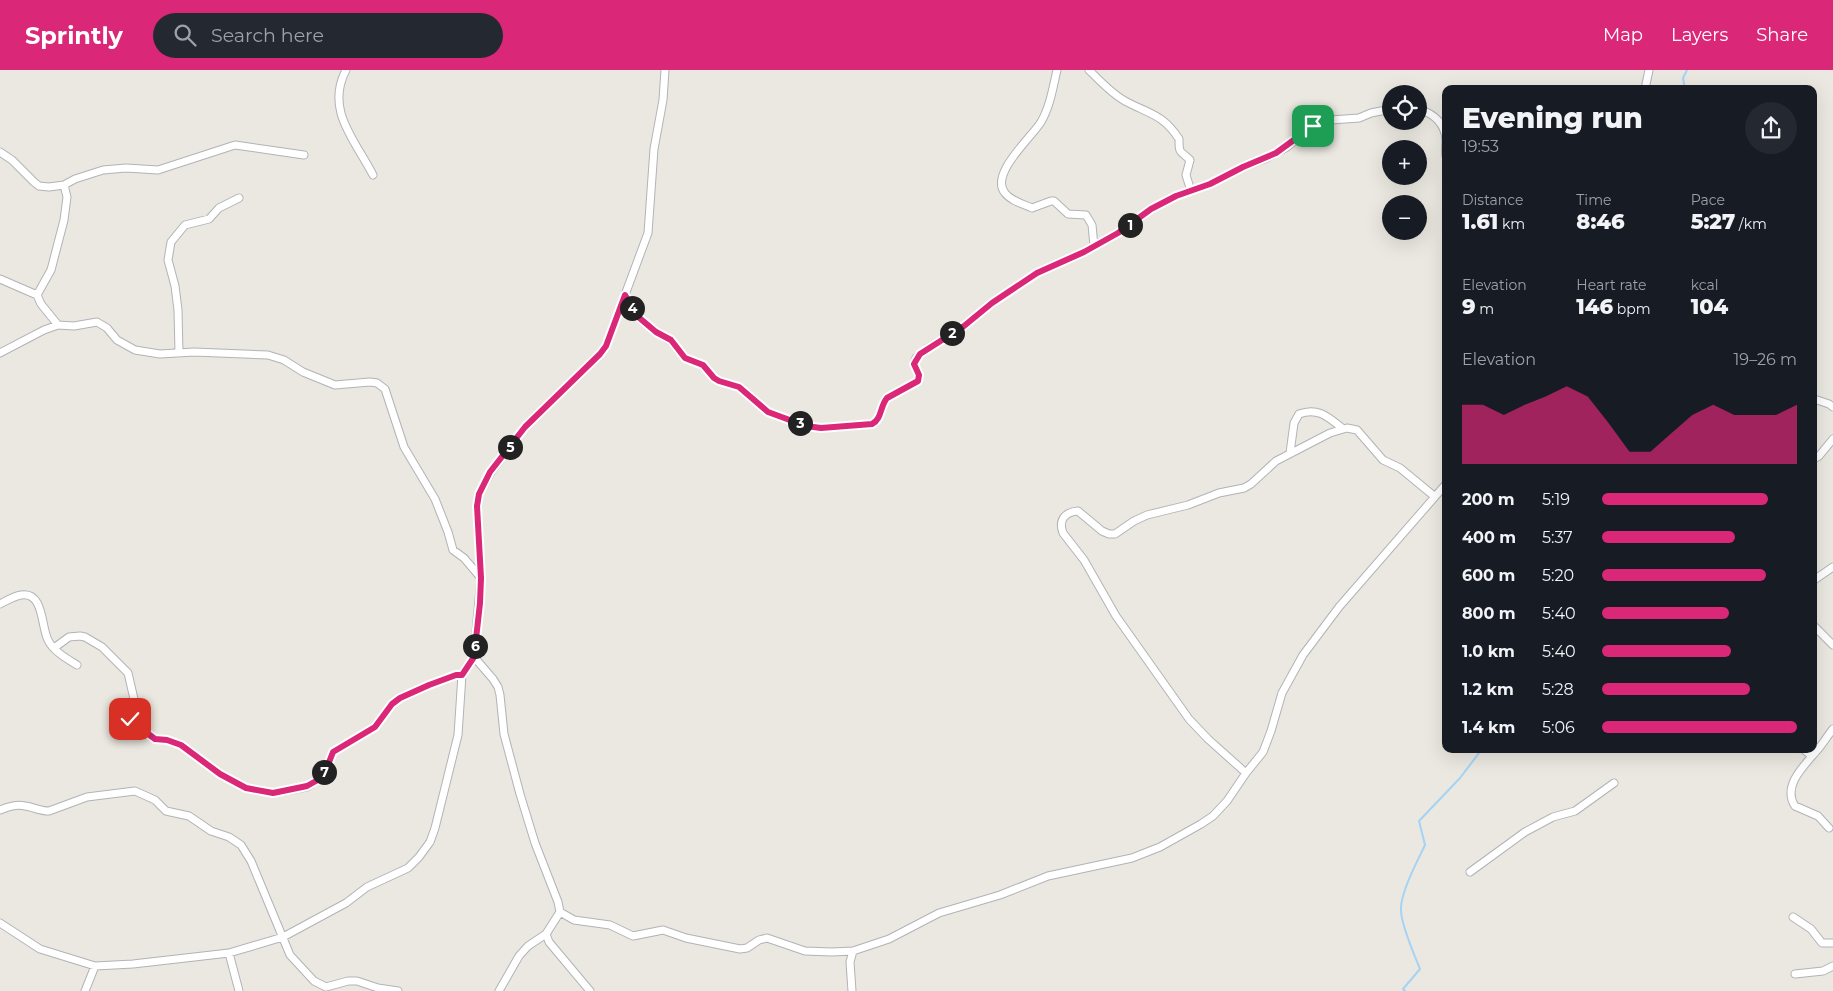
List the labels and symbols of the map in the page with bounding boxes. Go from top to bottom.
pin [1292,105,1334,147]
pin: 1 [1118,212,1142,238]
pin: 4 [620,296,644,320]
pin: 2 [940,320,964,346]
pin: 3 [788,410,812,436]
pin: 5 [498,434,522,460]
pin: 6 [462,634,488,658]
pin [109,698,151,740]
pin: 7 [312,760,336,784]

